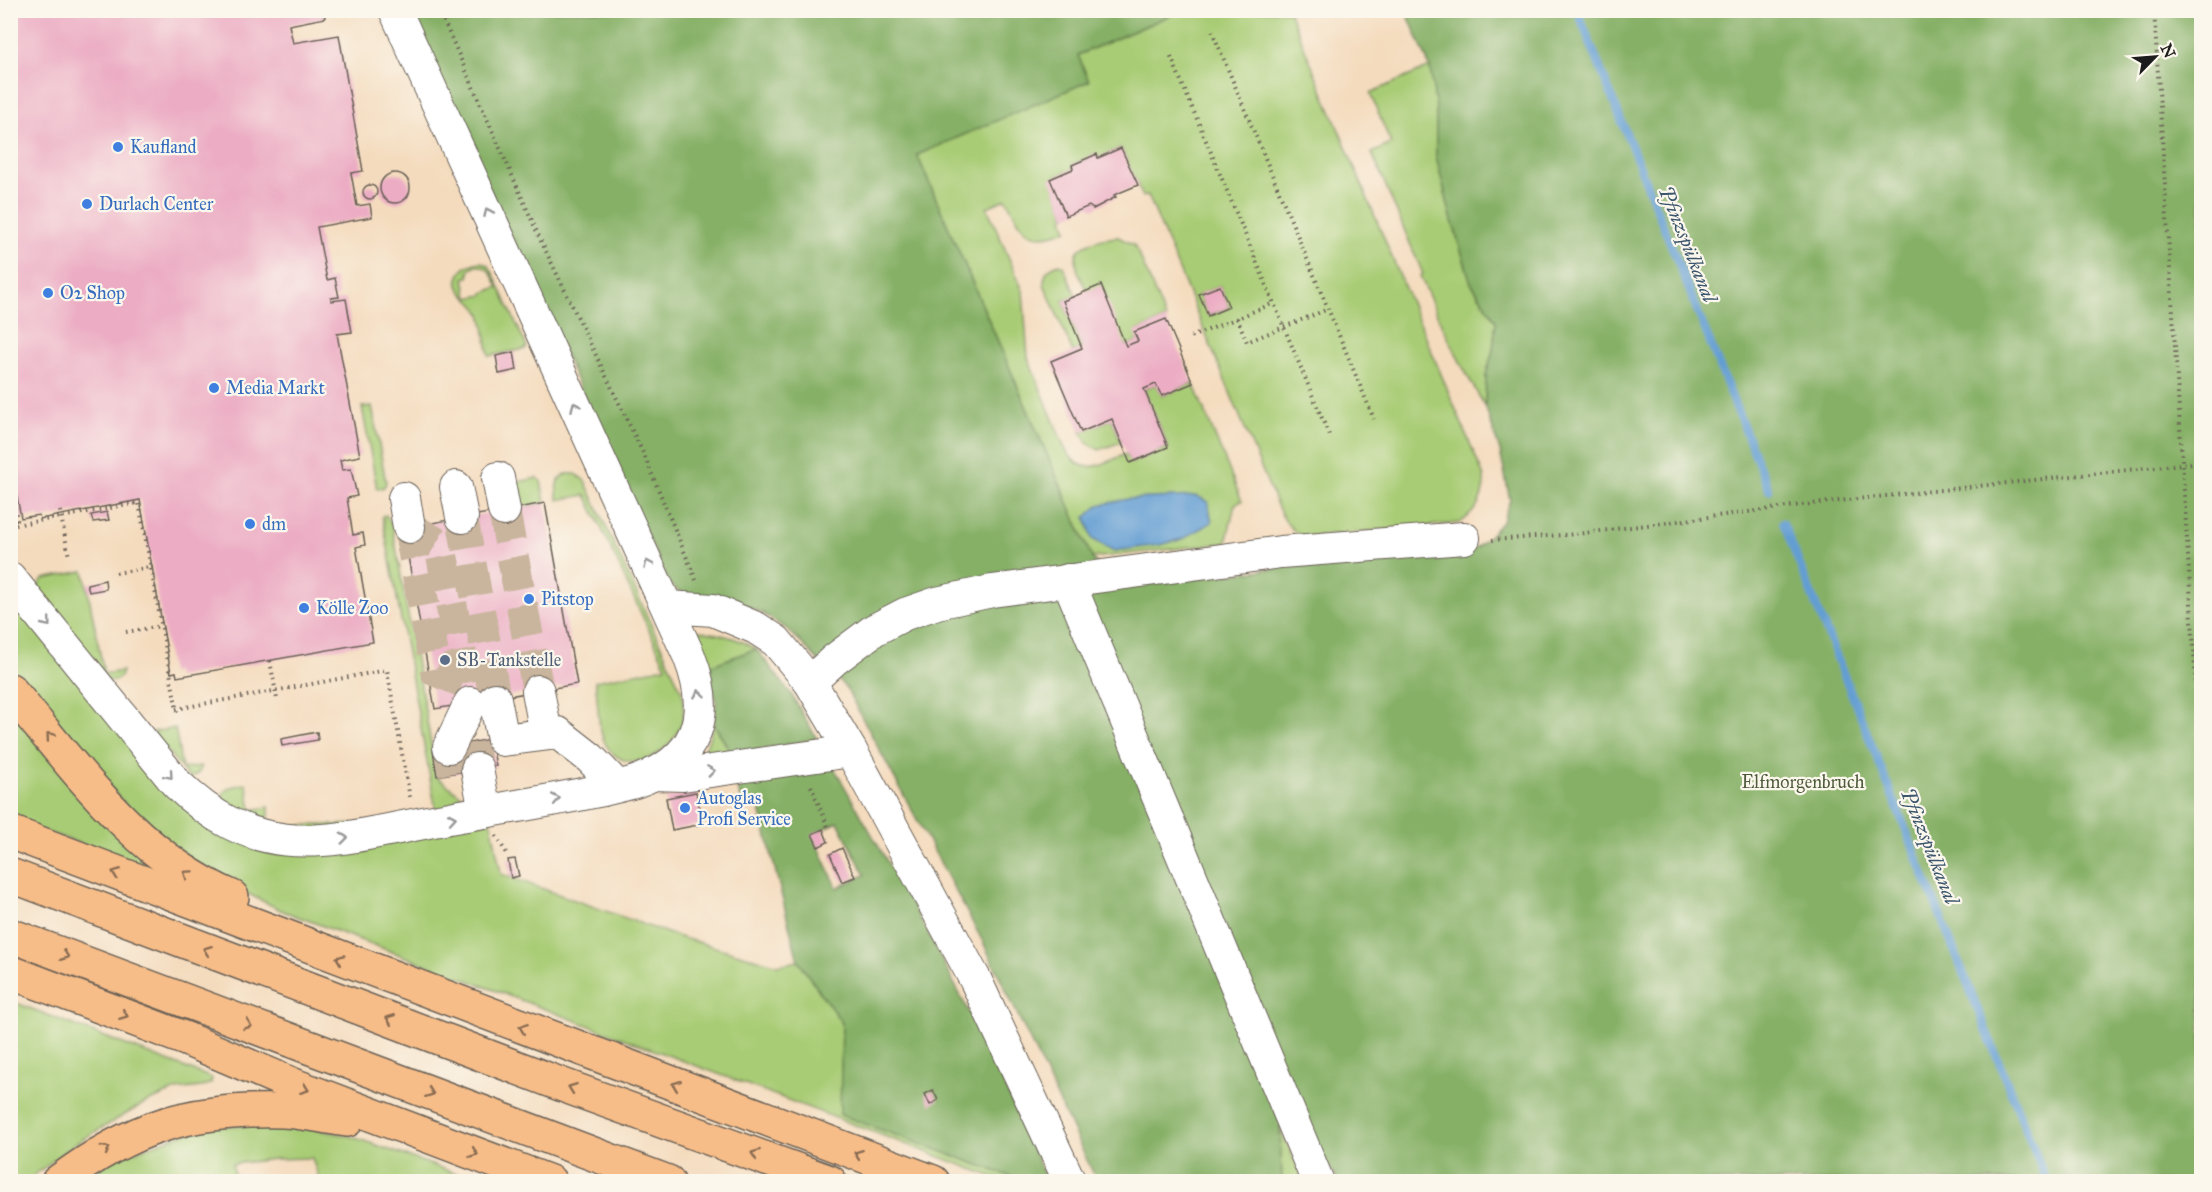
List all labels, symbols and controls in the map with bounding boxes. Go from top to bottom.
north arrow [2125,27,2185,87]
text: N [2157,41,2180,61]
place label: Kaufland [130,136,197,158]
marker: Kaufland [111,140,125,154]
water label: Pfinzspülkanal [1653,182,1723,308]
place label: Durlach Center [99,193,214,215]
marker: Durlach Center [80,197,94,211]
one-way arrow [483,207,495,218]
place label: O2 Shop [60,282,125,304]
marker: O2 Shop [41,286,55,300]
place label: Media Markt [226,377,325,399]
marker: Media Markt [207,381,221,395]
one-way arrow [570,401,582,412]
place label: dm [262,513,286,535]
marker: dm [243,517,257,531]
one-way arrow [643,560,655,571]
place label: Pitstop [541,588,594,610]
marker: Pitstop [522,592,536,606]
place label: Kölle Zoo [316,597,388,619]
marker: Kölle Zoo [297,601,311,615]
one-way arrow [40,617,51,628]
place label: SB-Tankstelle [457,649,561,671]
marker: SB-Tankstelle [438,653,452,667]
one-way arrow [693,689,706,698]
one-way arrow [46,732,57,743]
one-way arrow [706,765,716,778]
one-way arrow [162,768,173,779]
park label: Elfmorgenbruch [1741,771,1865,794]
water label: Pfinzspülkanal [1895,784,1965,910]
place label: Autoglas Profi Service [696,787,791,830]
one-way arrow [551,793,561,806]
marker: Autoglas Profi Service [678,801,692,815]
one-way arrow [447,812,457,825]
one-way arrow [339,832,348,845]
one-way arrow [111,867,121,880]
one-way arrow [183,869,193,881]
one-way arrow [202,945,213,957]
one-way arrow [59,948,70,961]
one-way arrow [335,953,346,966]
one-way arrow [118,1008,129,1021]
one-way arrow [385,1014,395,1027]
one-way arrow [242,1017,253,1030]
one-way arrow [518,1022,528,1035]
one-way arrow [671,1080,682,1093]
one-way arrow [299,1082,309,1095]
one-way arrow [567,1083,578,1095]
one-way arrow [424,1086,435,1099]
one-way arrow [100,1145,110,1156]
one-way arrow [468,1146,479,1159]
one-way arrow [854,1148,864,1161]
one-way arrow [751,1149,761,1162]

